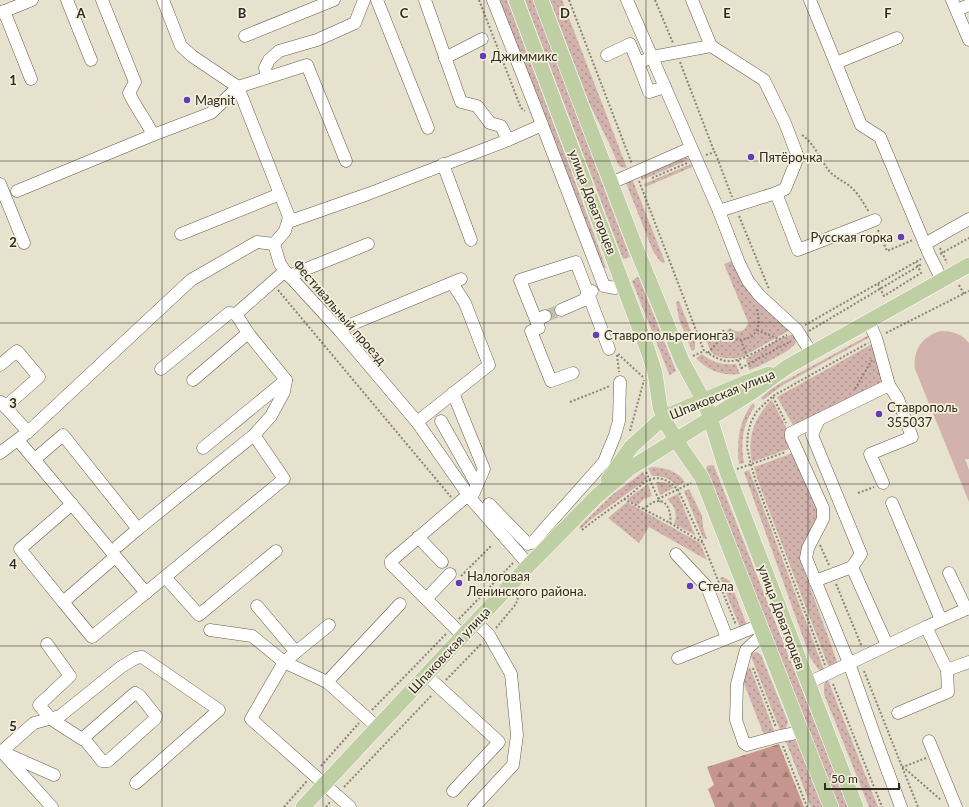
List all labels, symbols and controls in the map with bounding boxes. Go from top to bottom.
text: A [75,5,86,21]
text: B [238,5,247,21]
text: C [400,5,409,21]
text: D [560,5,570,21]
text: E [723,5,731,21]
text: F [884,5,892,21]
place label: Джиммикс [491,48,557,64]
marker: Джиммикс [478,51,488,61]
text: 1 [9,72,17,88]
place label: Magnit [195,92,235,108]
marker: Magnit [182,95,192,105]
street label: улица Доваторцев [566,147,620,257]
place label: Пятёрочка [759,149,823,165]
marker: Пятёрочка [746,152,756,162]
place label: Русская горка [811,229,893,245]
marker: Русская горка [896,232,906,242]
text: 2 [9,234,17,250]
street label: Фестивальный проезд [290,256,390,368]
place label: Ставропольрегионгаз [604,327,734,343]
marker: Ставропольрегионгаз [591,330,601,340]
street label: Шпаковская улица [667,365,777,423]
text: 3 [9,395,17,411]
place label: Ставрополь 355037 [887,399,958,430]
marker: Ставрополь 355037 [874,409,884,419]
text: 4 [9,556,17,572]
street label: улица Доваторцев [755,562,809,672]
place label: Налоговая Ленинского района. [466,568,586,599]
marker: Налоговая Ленинского района. [454,578,464,588]
place label: Стела [698,578,734,594]
marker: Стела [685,581,695,591]
street label: Шпаковская улица [405,603,493,697]
text: 5 [9,718,17,734]
scale bar [825,765,899,791]
text: 50 m [831,771,858,786]

